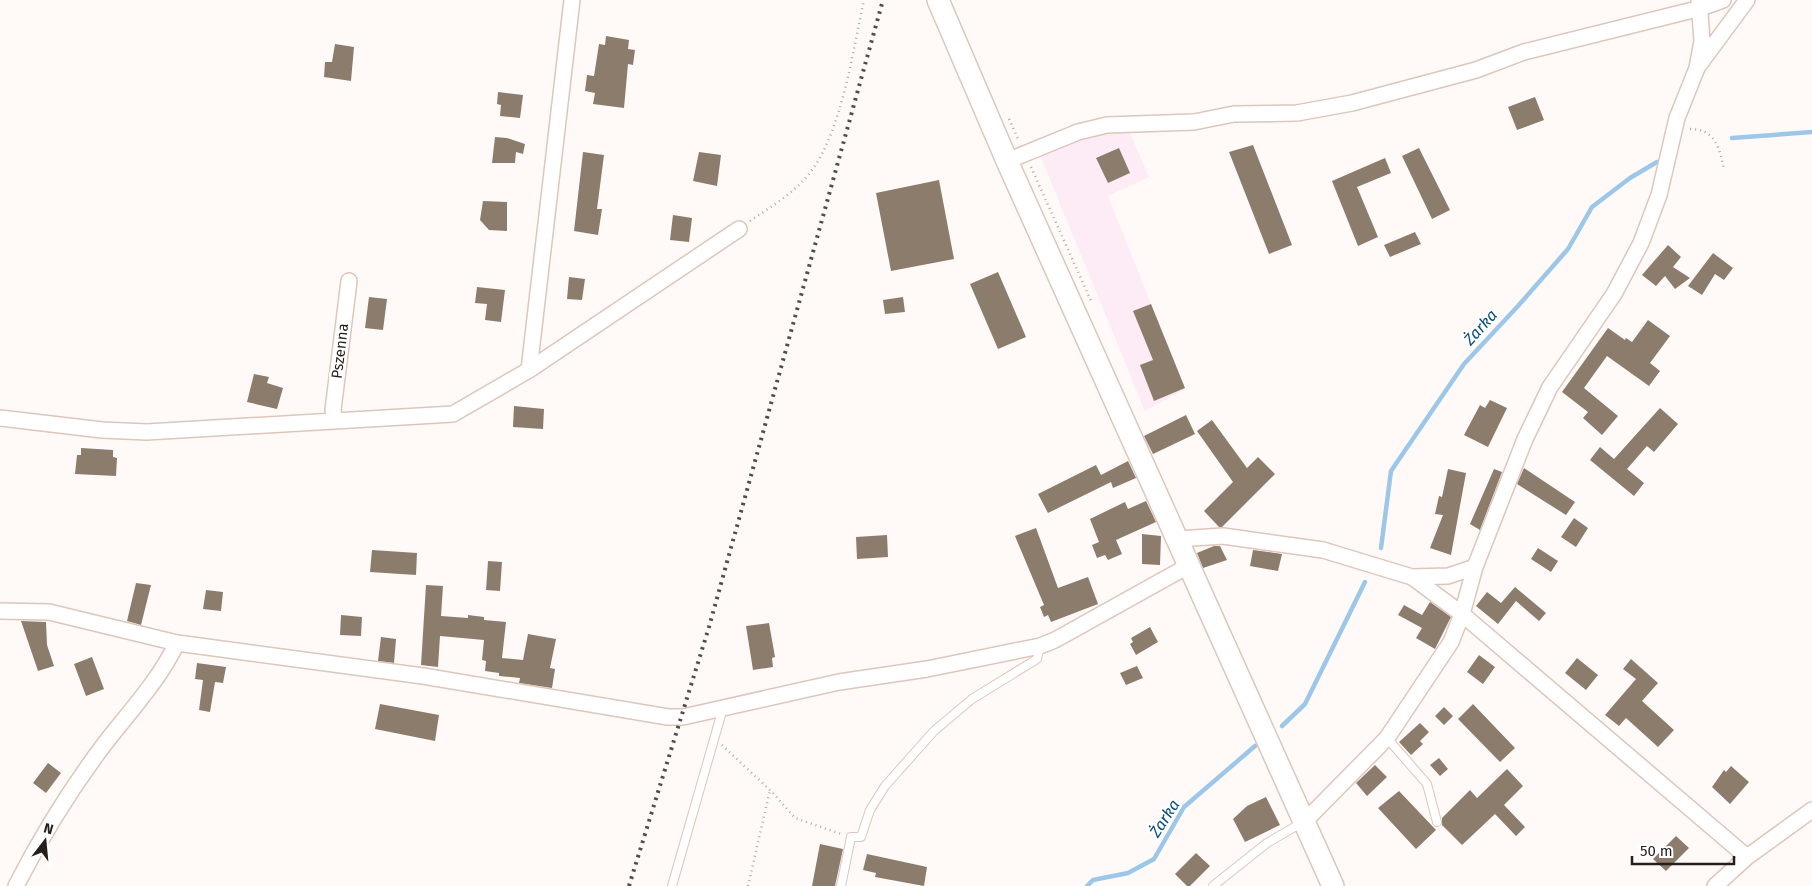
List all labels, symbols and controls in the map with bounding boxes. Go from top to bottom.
water label: Żarka [1458,305,1501,350]
street label: Pszenna [328,322,352,380]
water label: Żarka [1144,795,1184,841]
north arrow [20,816,70,866]
text: N [42,820,55,838]
scale bar [1632,834,1734,866]
text: 50 m [1640,842,1673,860]

